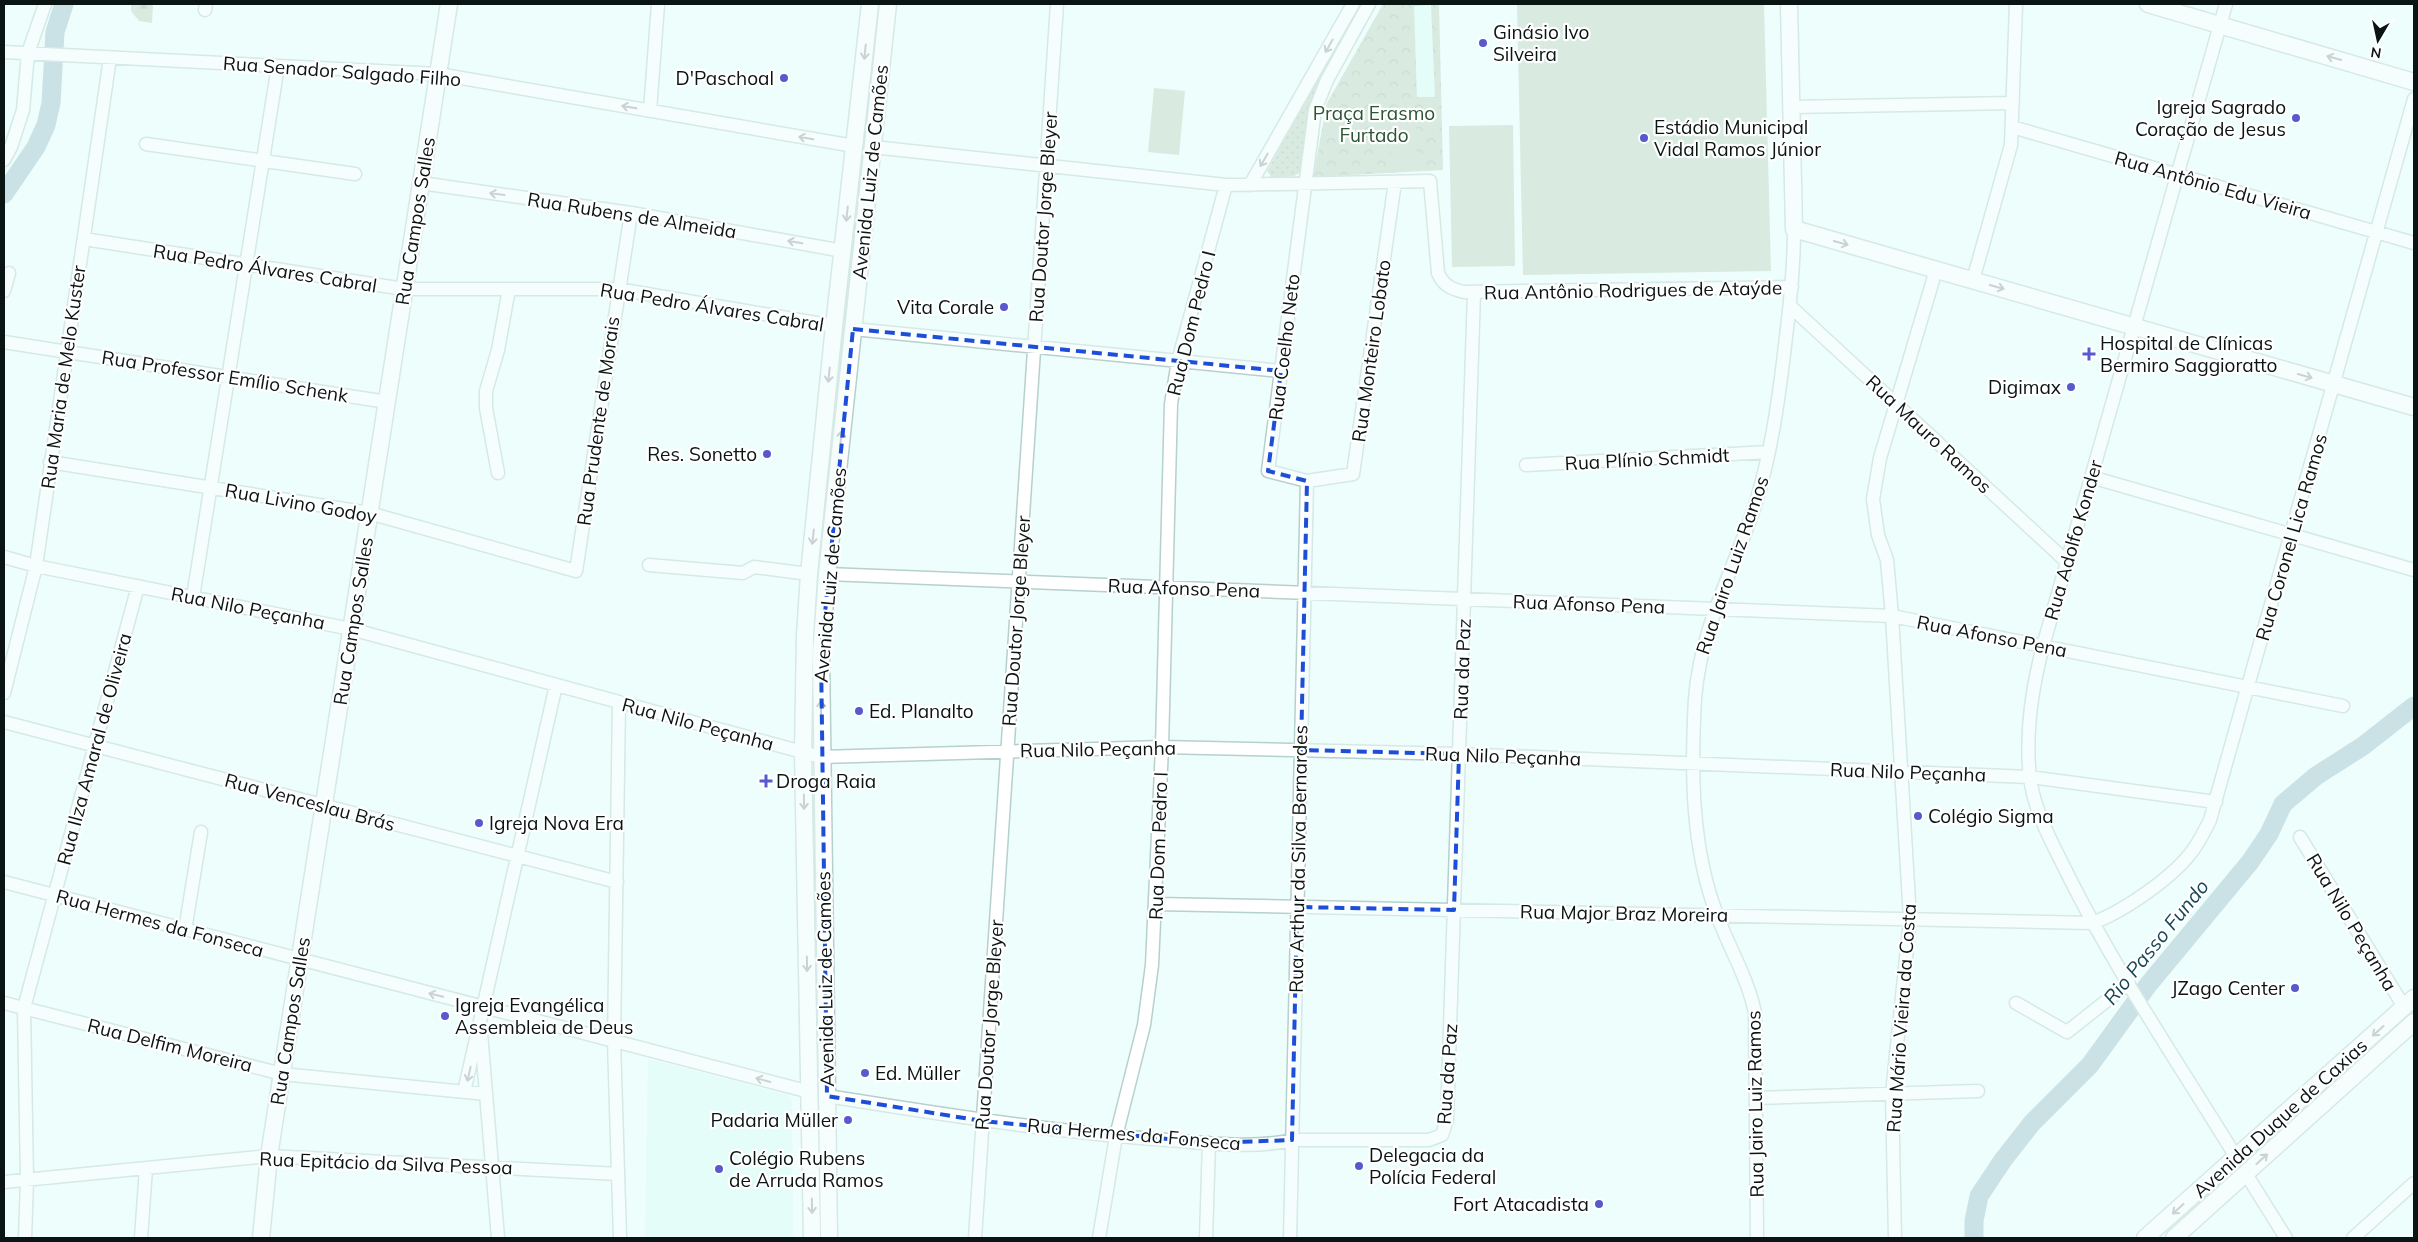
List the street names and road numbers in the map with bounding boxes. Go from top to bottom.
street label: Rua Senador Salgado Filho [222,51,462,91]
street label: Avenida Luiz de Camões [847,63,893,281]
street label: Rua Doutor Jorge Bleyer [1024,111,1062,323]
street label: Rua Campos Salles [390,135,440,307]
street label: Rua Antônio Edu Vieira [2112,145,2314,225]
street label: Rua Rubens de Almeida [526,187,738,243]
street label: Rua Pedro Álvares Cabral [151,238,379,298]
street label: Rua Dom Pedro I [1161,248,1221,398]
street label: Rua Monteiro Lobato [1346,258,1396,444]
street label: Rua Maria de Melo Kuster [35,264,91,490]
street label: Rua Coelho Neto [1263,272,1305,422]
street label: Rua Antônio Rodrigues de Ataýde [1484,275,1782,305]
street label: Rua Pedro Álvares Cabral [598,277,826,337]
street label: Rua Prudente de Morais [571,315,625,527]
street label: Rua Professor Emílio Schenk [100,345,350,407]
street label: Rua Mauro Ramos [1861,370,1997,498]
street label: Rua Coronel Lica Ramos [2250,431,2332,643]
street label: Rua Plínio Schmidt [1564,443,1730,475]
street label: Rua Adolfo Konder [2039,457,2107,623]
street label: Avenida Luiz de Camões [809,467,851,683]
street label: Rua Jairo Luiz Ramos [1690,473,1774,657]
street label: Rua Livino Godoy [223,478,379,528]
street label: Rua Doutor Jorge Bleyer [997,515,1035,727]
street label: Rua Campos Salles [328,535,378,707]
street label: Rua Afonso Pena [1107,573,1261,603]
street label: Rua Nilo Peçanha [169,581,327,635]
street label: Rua Afonso Pena [1512,589,1666,619]
street label: Rua Afonso Pena [1915,610,2069,662]
street label: Rua da Paz [1448,618,1476,720]
street label: Rua Ilza Amaral de Oliveira [51,630,137,868]
street label: Rua Nilo Peçanha [619,692,777,756]
street label: Rua Arthur da Silva Bernardes [1284,725,1312,993]
street label: Rua Nilo Peçanha [1020,736,1176,762]
street label: Rua Nilo Peçanha [1425,741,1581,771]
street label: Rua Nilo Peçanha [1830,757,1986,787]
street label: Rua Venceslau Brás [222,768,398,836]
street label: Rua Dom Pedro I [1143,771,1173,921]
street label: Rua Nilo Peçanha [2301,849,2403,995]
street label: Avenida Luiz de Camões [811,871,839,1087]
street label: Rua Hermes da Fonseca [53,884,267,962]
street label: Rua Major Braz Moreira [1520,899,1728,927]
street label: Rua Mário Vieira da Costa [1881,903,1921,1133]
street label: Rua Doutor Jorge Bleyer [970,919,1008,1131]
street label: Rua Campos Salles [265,935,315,1107]
street label: Rua Jairo Luiz Ramos [1741,1010,1769,1198]
street label: Rua Delfim Moreira [85,1013,255,1077]
street label: Rua da Paz [1431,1022,1463,1125]
street label: Avenida Duque de Caxias [2188,1033,2372,1203]
street label: Rua Hermes da Fonseca [1026,1113,1242,1155]
street label: Rua Epitácio da Silva Pessoa [259,1147,513,1179]

